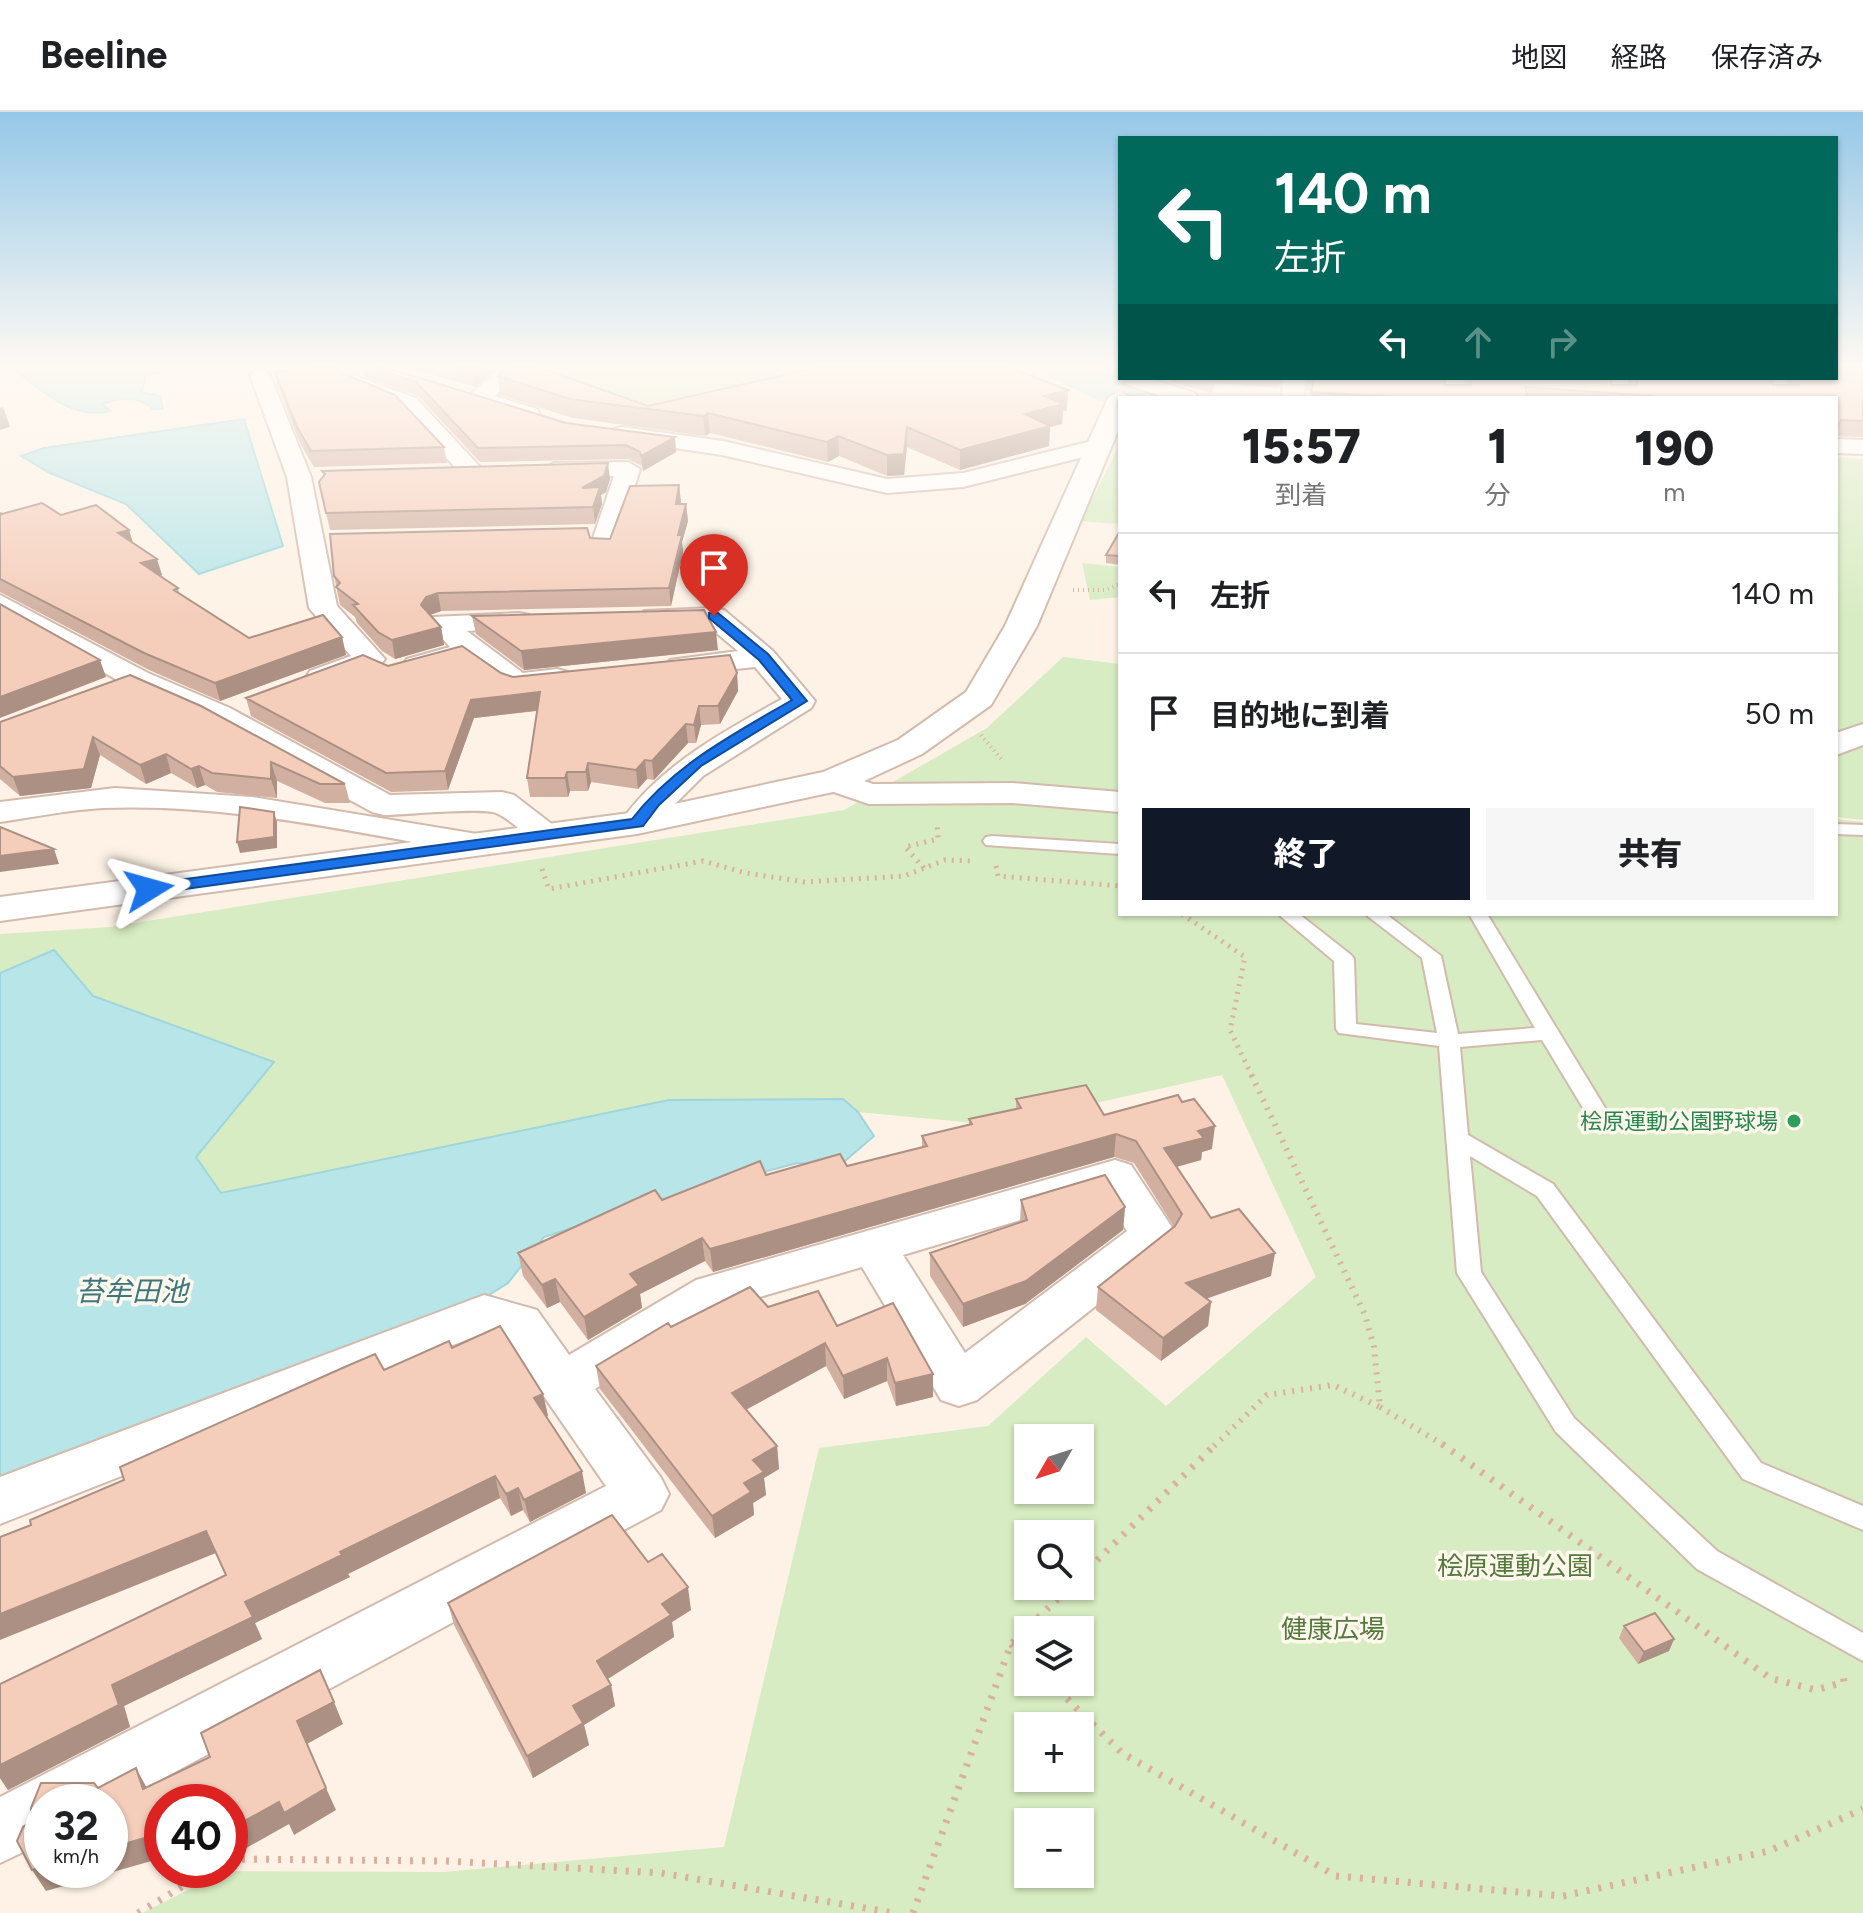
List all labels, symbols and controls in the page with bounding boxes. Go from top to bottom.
text: Beeline [40,32,167,78]
text: 地図 [1511,40,1567,74]
text: 経路 [1611,40,1667,74]
text: 保存済み [1711,40,1823,74]
text: 140 m [1274,160,1432,227]
icon: left [1142,168,1246,272]
text: 左折 [1274,236,1346,279]
icon: left [1372,320,1416,364]
icon: ahead [1456,320,1500,364]
icon: right [1540,320,1584,364]
text: 15:57 [1242,417,1361,475]
text: 1 [1487,417,1508,475]
text: 190 [1634,419,1714,477]
text: m [1663,476,1685,508]
text: 到着 [1275,479,1327,511]
text: 分 [1485,479,1511,511]
pin [680,534,748,616]
icon: arrive [692,546,736,590]
icon: left [1142,571,1186,615]
text: 140 m [1731,575,1814,612]
text: 左折 [1210,577,1270,614]
icon: arrive [1142,691,1186,735]
text: 50 m [1745,695,1814,732]
text: 目的地に到着 [1210,697,1390,734]
button: 終了 [1142,808,1470,900]
button: 共有 [1486,808,1814,900]
position arrow [107,847,191,931]
place label: 桧原運動公園野球場 [1580,1108,1778,1135]
marker: 桧原運動公園野球場 [1785,1112,1803,1130]
water label: 苔牟田池 [76,1274,191,1308]
north arrow [1014,1424,1094,1504]
map controls [1014,1424,1094,1888]
button: search [1014,1520,1094,1600]
park label: 桧原運動公園 [1437,1550,1593,1582]
park label: 健康広場 [1281,1613,1385,1645]
button: layers [1014,1616,1094,1696]
button: + [1014,1712,1094,1792]
speed limit sign: 40 [144,1784,248,1888]
text: 32 [53,1802,99,1850]
button: − [1014,1808,1094,1888]
text: km/h [53,1844,99,1868]

